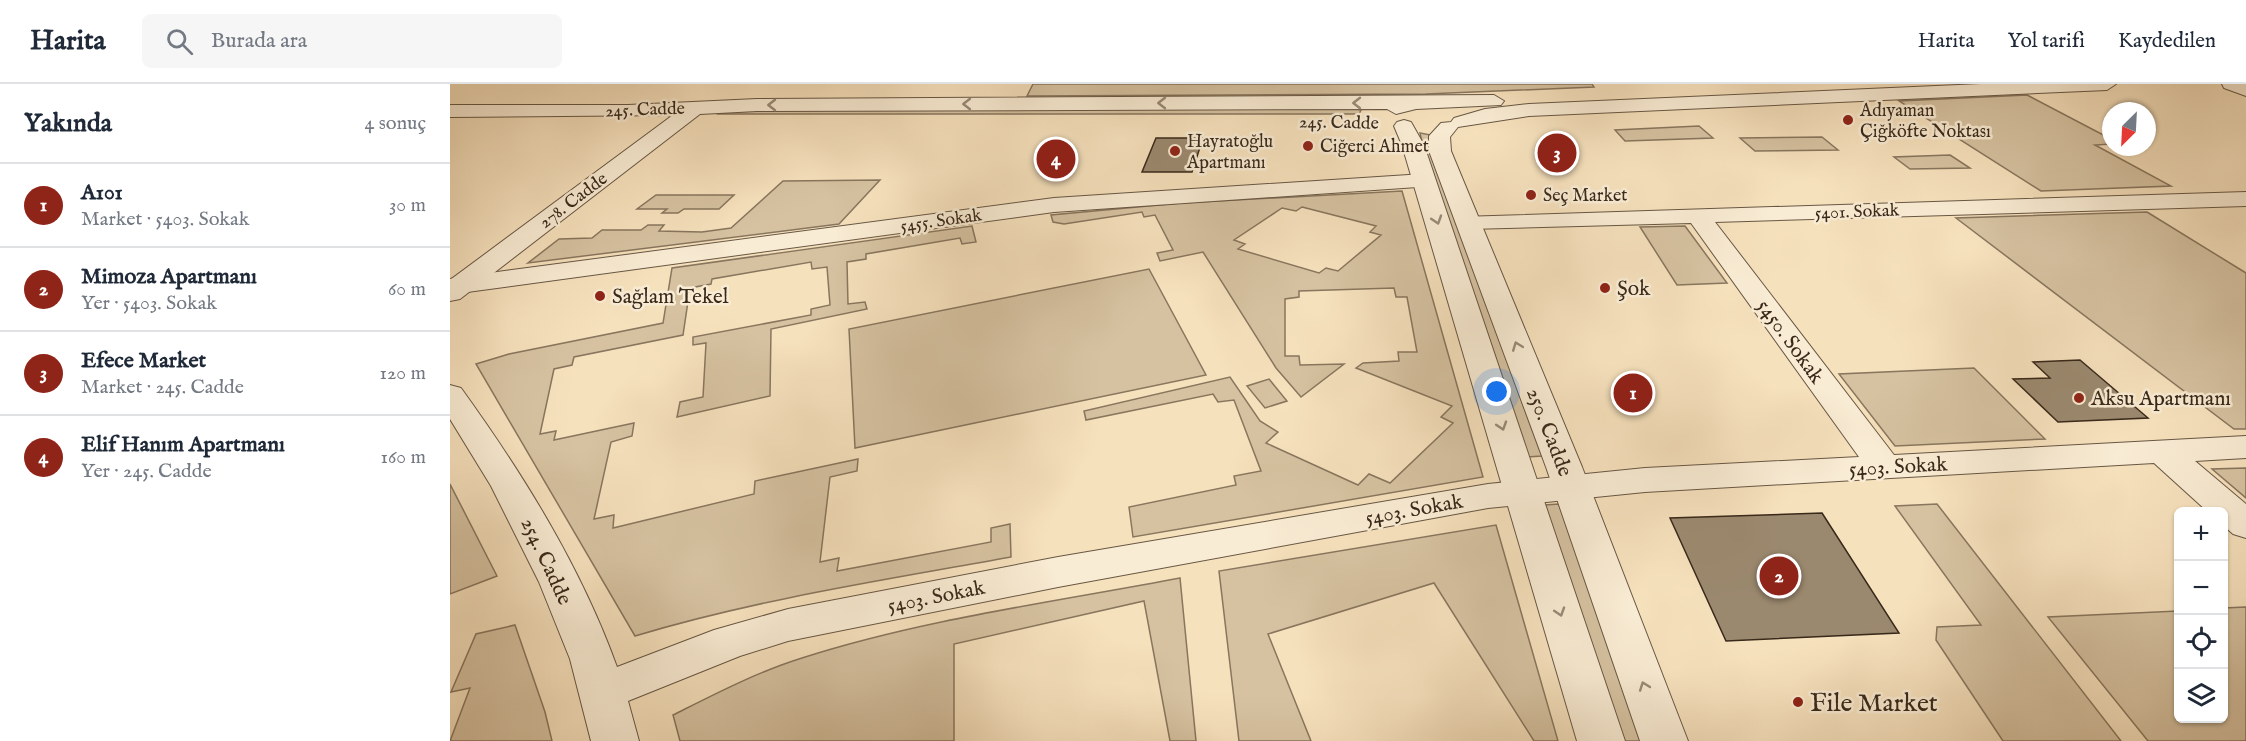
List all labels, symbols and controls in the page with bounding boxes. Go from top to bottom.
search box [142,14,562,68]
text: Harita [30,24,106,59]
icon: search [163,25,196,58]
text: Burada ara [211,27,307,55]
text: Harita [1918,28,1975,55]
text: Yol tarifi [2008,28,2085,55]
text: Kaydedilen [2118,28,2216,55]
one-way arrow [1353,96,1362,109]
one-way arrow [1158,97,1167,109]
street label: 245. Cadde [605,98,685,123]
one-way arrow [963,98,972,110]
one-way arrow [768,99,777,111]
place label: Adıyaman Çiğköfte Noktası [1859,100,1991,144]
north arrow [2102,102,2156,156]
text: Yakında [24,107,112,140]
text: 4 sonuç [365,111,426,136]
street label: 245. Cadde [1299,111,1379,136]
marker: Adıyaman Çiğköfte Noktası [1841,113,1855,127]
pin: 3 [1538,130,1576,176]
place label: Hayratoğlu Apartmanı [1186,131,1273,175]
pin: 4 [1036,136,1076,182]
place label: Ciğerci Ahmet [1320,136,1429,159]
marker: Ciğerci Ahmet [1301,139,1315,153]
marker: Hayratoğlu Apartmanı [1168,144,1182,158]
street label: 278. Cadde [535,168,613,234]
text: A101 [81,179,123,207]
place label: Seç Market [1543,185,1627,208]
marker: Seç Market [1524,188,1538,202]
text: 1 [40,193,47,218]
text: 30 m [389,193,426,218]
street label: 5401. Sokak [1814,200,1900,225]
street label: 5455. Sokak [899,204,984,239]
text: Market · 5403. Sokak [81,207,249,232]
one-way arrow [1429,214,1442,225]
text: Mimoza Apartmanı [81,263,257,291]
place label: Şok [1617,276,1651,303]
text: 2 [39,277,48,302]
text: 60 m [388,277,426,302]
marker: Şok [1598,281,1612,295]
place label: Sağlam Tekel [612,284,729,311]
marker: Sağlam Tekel [593,289,607,303]
text: Yer · 5403. Sokak [81,291,217,316]
street label: 5450. Sokak [1750,294,1830,390]
one-way arrow [1512,341,1524,352]
text: Efece Market [81,347,206,375]
text: 3 [40,361,47,386]
text: 120 m [380,361,426,386]
pin: 1 [1614,370,1652,416]
text: Market · 245. Cadde [81,375,244,400]
your location [1482,377,1511,406]
street label: 250. Cadde [1519,384,1578,481]
place label: Aksu Apartmanı [2090,386,2231,413]
marker: Aksu Apartmanı [2072,391,2086,405]
one-way arrow [1495,420,1507,431]
text: Elif Hanım Apartmanı [81,431,285,459]
text: 4 [39,445,48,470]
text: 160 m [380,445,426,470]
street label: 5403. Sokak [1848,451,1949,484]
text: Yer · 245. Cadde [81,459,212,484]
street label: 5403. Sokak [1363,488,1466,532]
map controls [2174,507,2228,723]
button: + [2174,507,2228,561]
street label: 254. Cadde [514,514,578,610]
pin: 2 [1760,554,1798,598]
button: − [2174,561,2228,615]
street label: 5403. Sokak [885,575,988,620]
one-way arrow [1553,606,1566,617]
button: locate [2174,615,2228,669]
button: layers [2174,669,2228,723]
one-way arrow [1639,681,1651,692]
place label: File Market [1810,687,1938,720]
marker: File Market [1791,695,1805,709]

